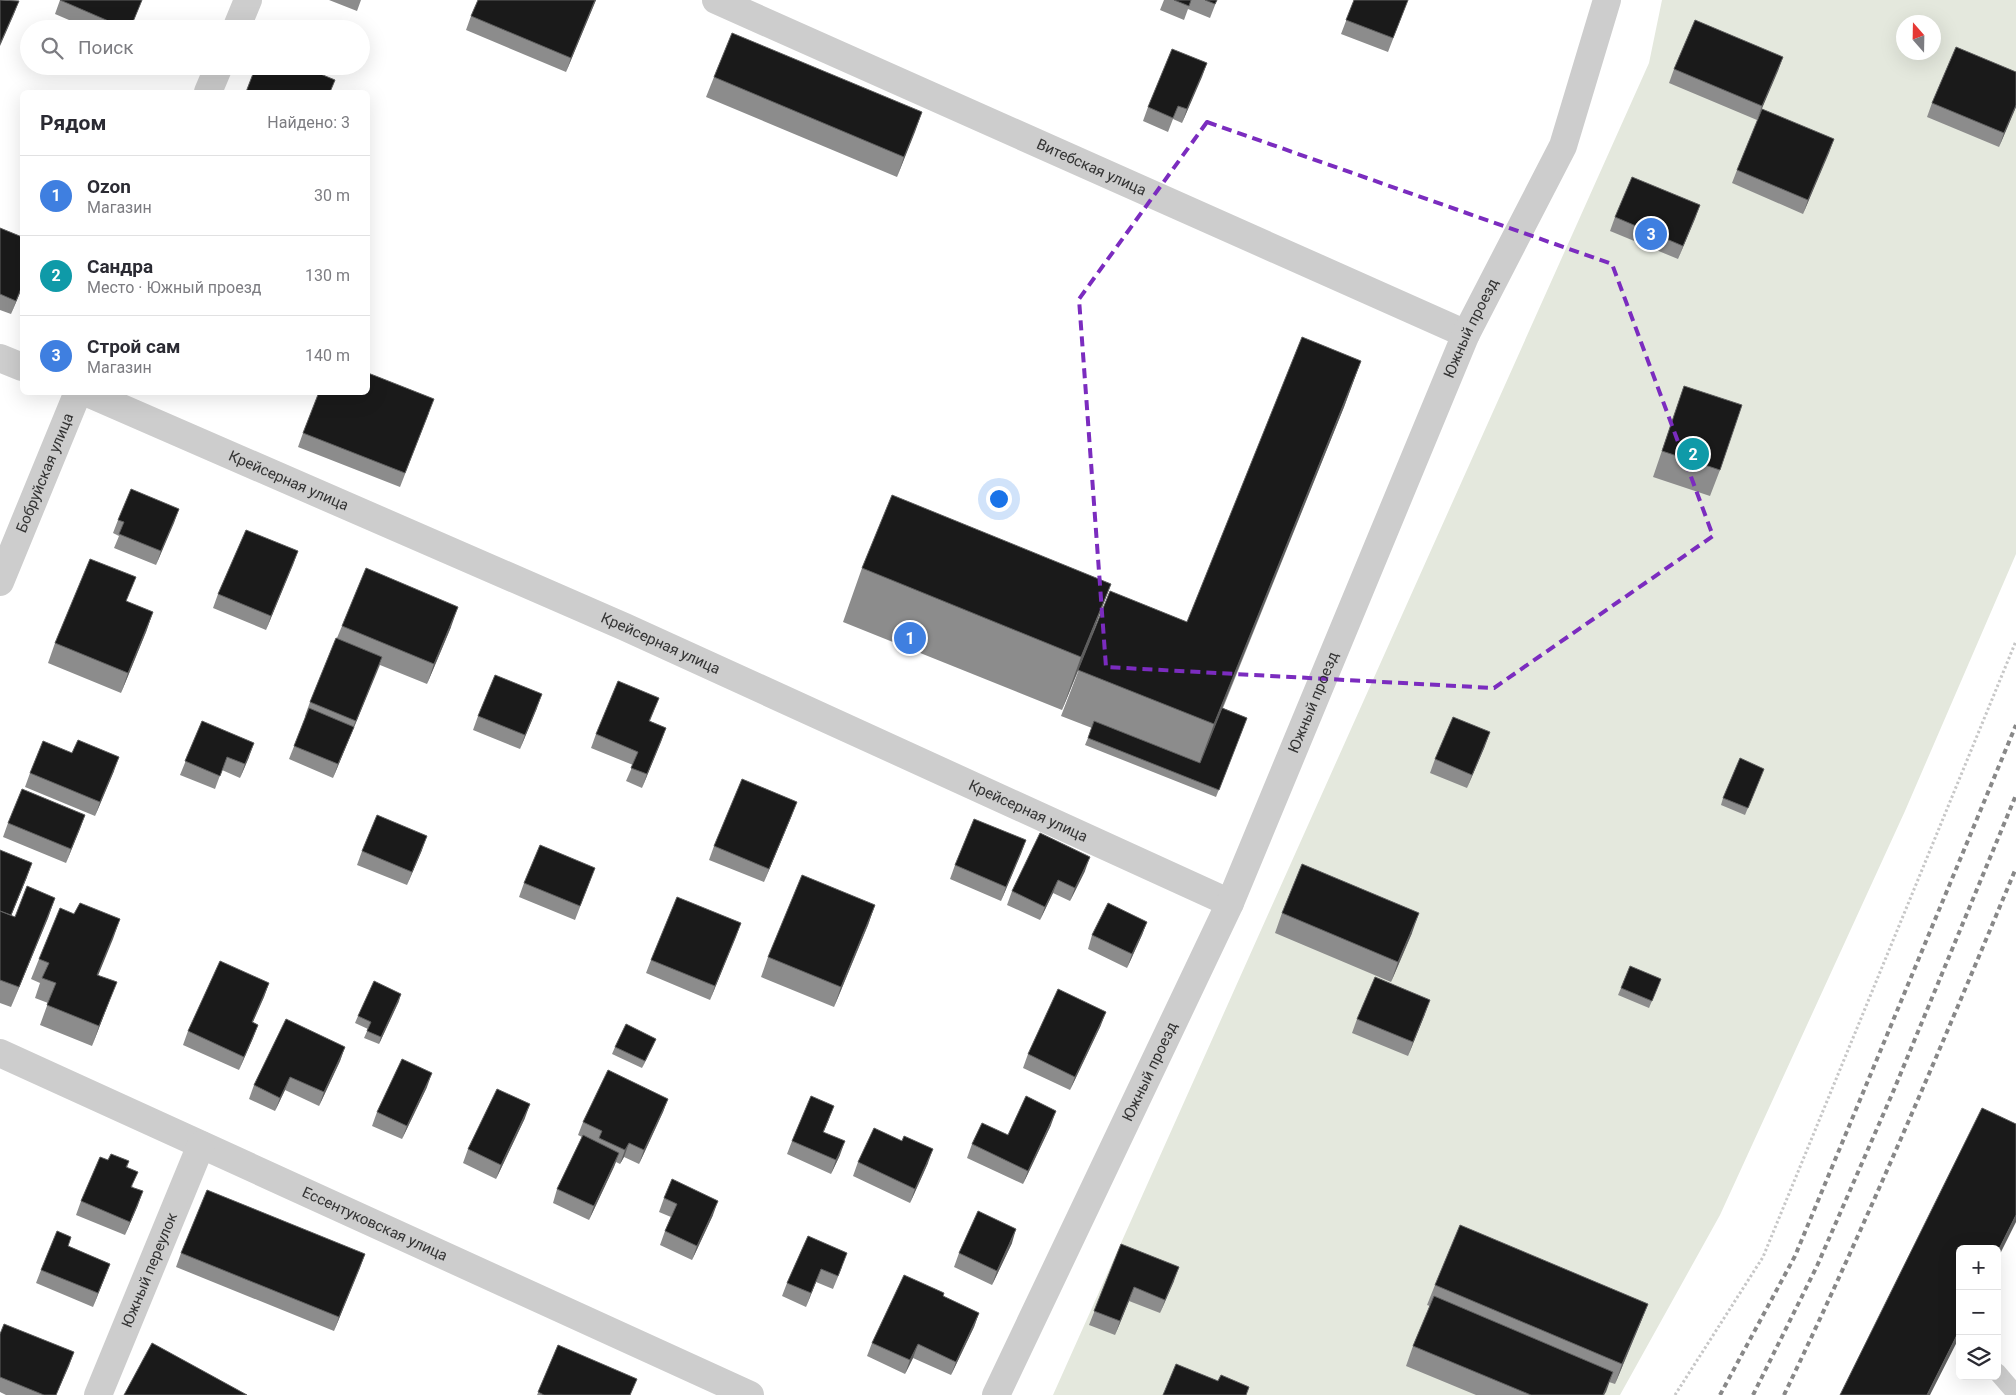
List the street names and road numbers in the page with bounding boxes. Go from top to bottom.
street label: Витебская улица [1034,135,1149,199]
street label: Южный проезд [1440,276,1502,381]
street label: Бобруйская улица [12,410,77,535]
street label: Крейсерная улица [226,447,351,515]
street label: Крейсерная улица [598,609,723,678]
street label: Южный проезд [1284,649,1342,756]
street label: Крейсерная улица [966,776,1090,846]
street label: Южный проезд [1118,1019,1181,1124]
street label: Ессентуковская улица [299,1183,450,1265]
street label: Южный переулок [118,1210,181,1330]

